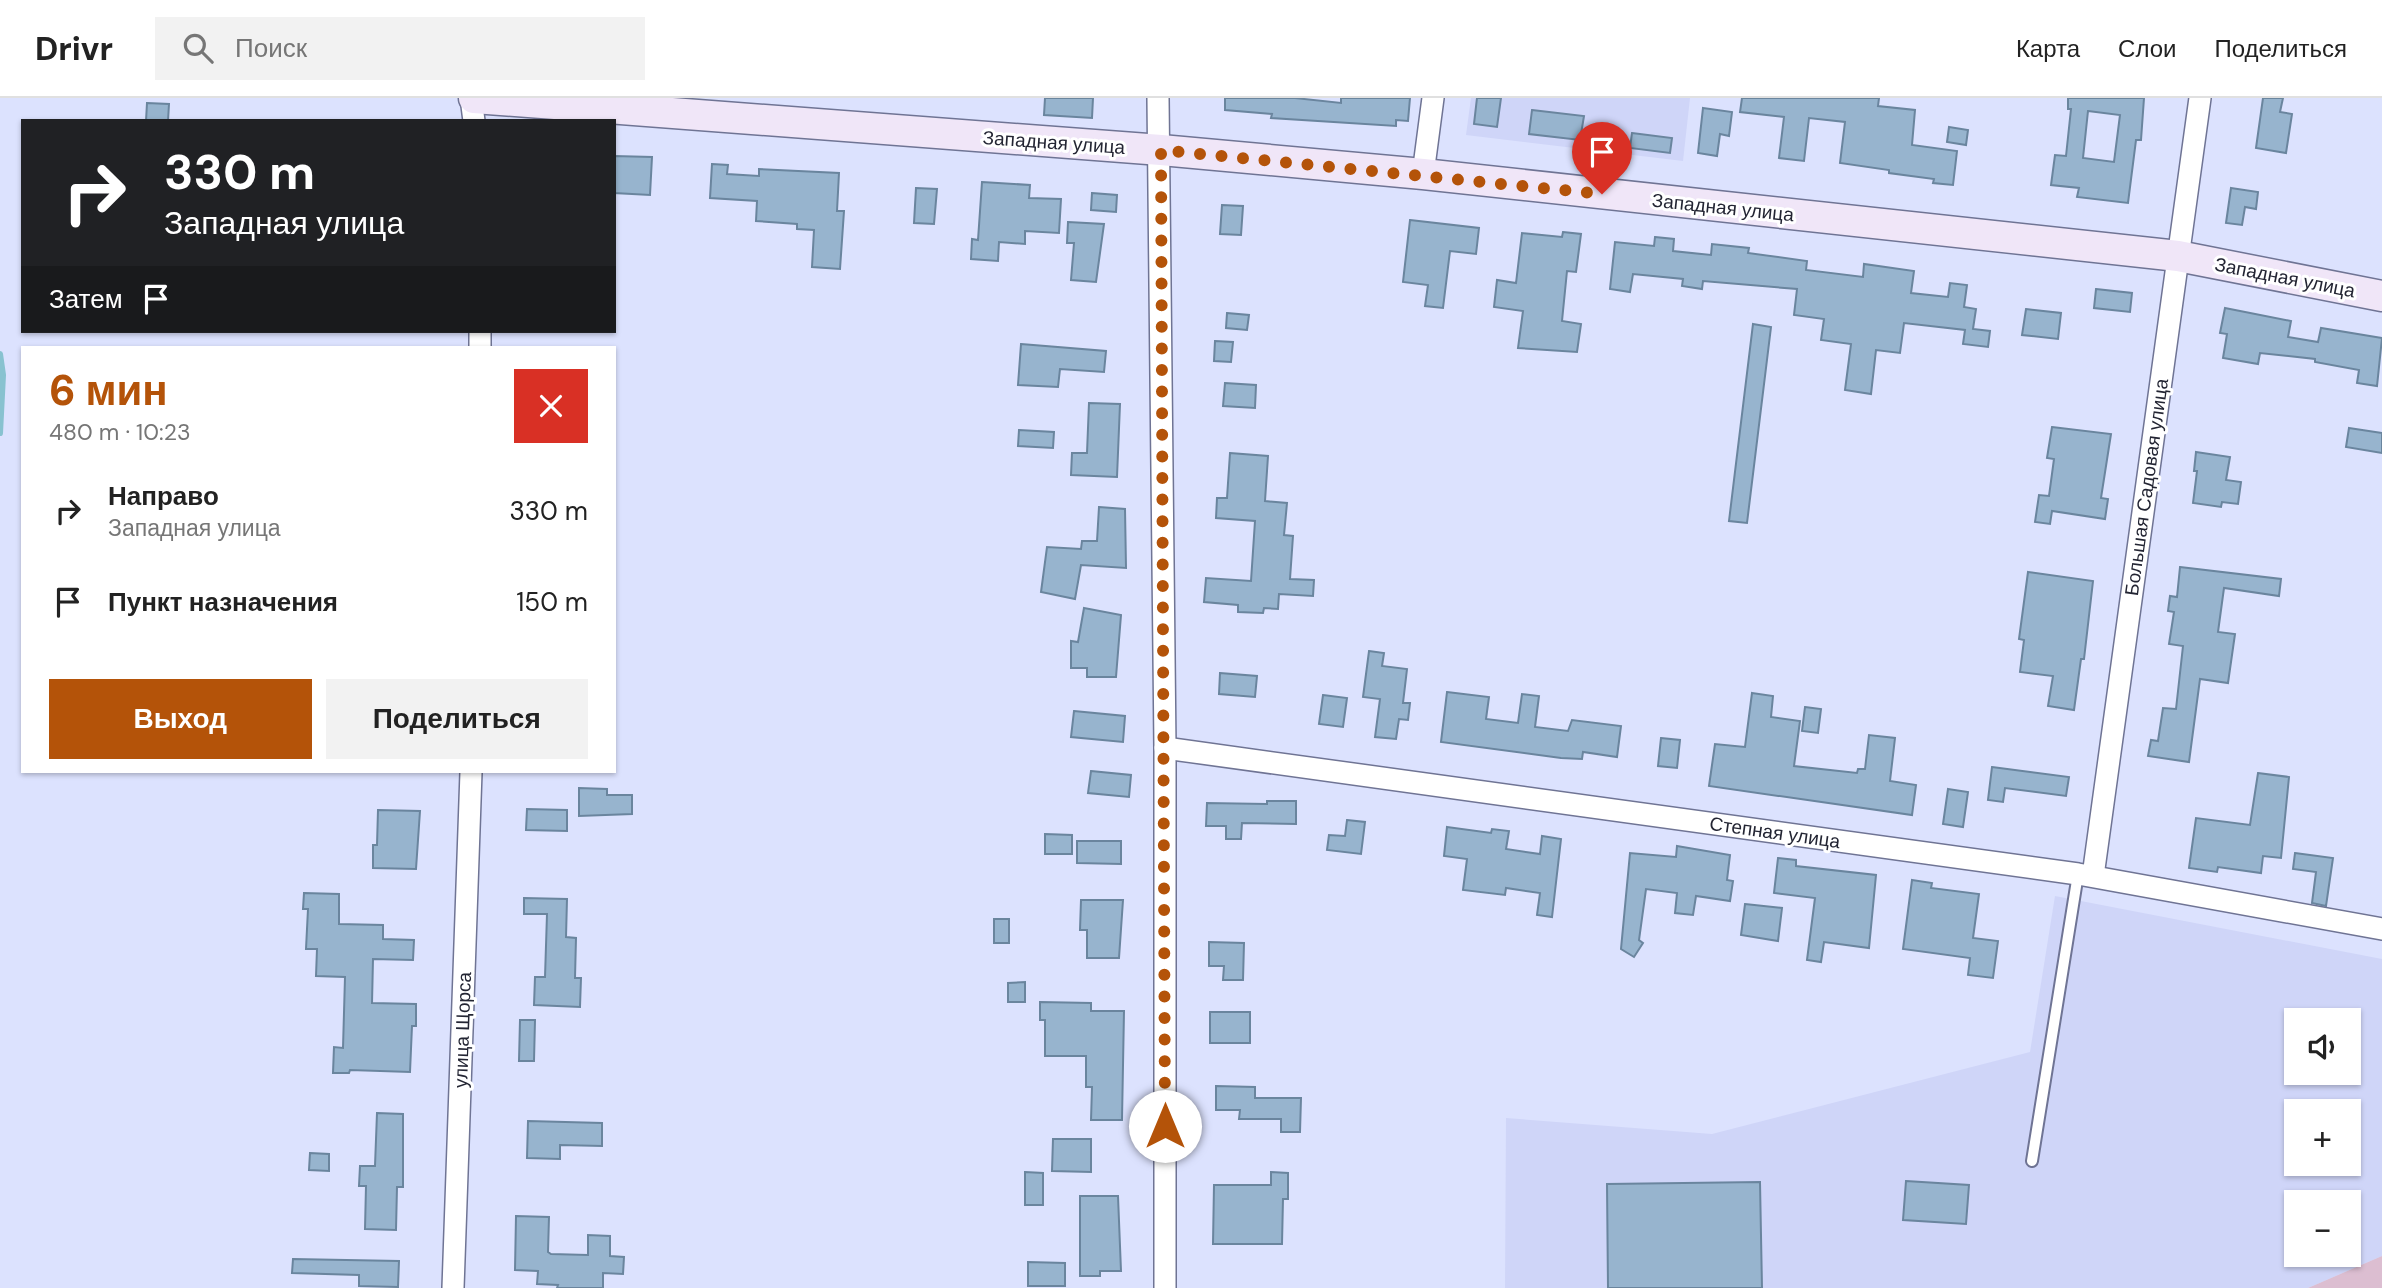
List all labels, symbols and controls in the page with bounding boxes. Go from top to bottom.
search box [155,17,645,80]
text: Drivr [35,27,113,70]
icon: search [179,29,217,67]
text: Поиск [235,31,307,65]
text: Карта [2016,33,2080,64]
text: Слои [2118,33,2176,64]
text: Поделиться [2214,33,2347,64]
pin [1572,122,1632,194]
street label: Западная улица [982,125,1126,160]
icon: arrive [1583,133,1621,171]
text: 330 m [164,140,315,204]
icon: right [49,147,140,238]
street label: Западная улица [1651,188,1796,227]
text: Западная улица [164,202,404,244]
street label: Западная улица [2213,252,2358,303]
icon: arrive [137,280,175,318]
text: Затем [49,282,123,316]
text: 6 мин [49,363,168,418]
button: close [514,369,588,443]
street label: Большая Садовая улица [2119,377,2174,597]
text: 480 m · 10:23 [49,417,190,447]
text: Направо [108,479,219,513]
icon: right [49,492,87,530]
text: 330 m [509,494,588,528]
text: Западная улица [108,513,281,543]
icon: arrive [49,583,87,621]
text: Пункт назначения [108,585,338,619]
text: 150 m [516,585,588,619]
button: Выход [49,679,312,759]
button: Поделиться [326,679,588,759]
street label: Степная улица [1708,811,1842,854]
street label: улица Щорса [448,971,477,1089]
map controls [2284,1008,2361,1267]
button: sound [2284,1008,2361,1085]
position arrow [1128,1089,1202,1163]
button: + [2284,1099,2361,1176]
button: − [2284,1190,2361,1267]

